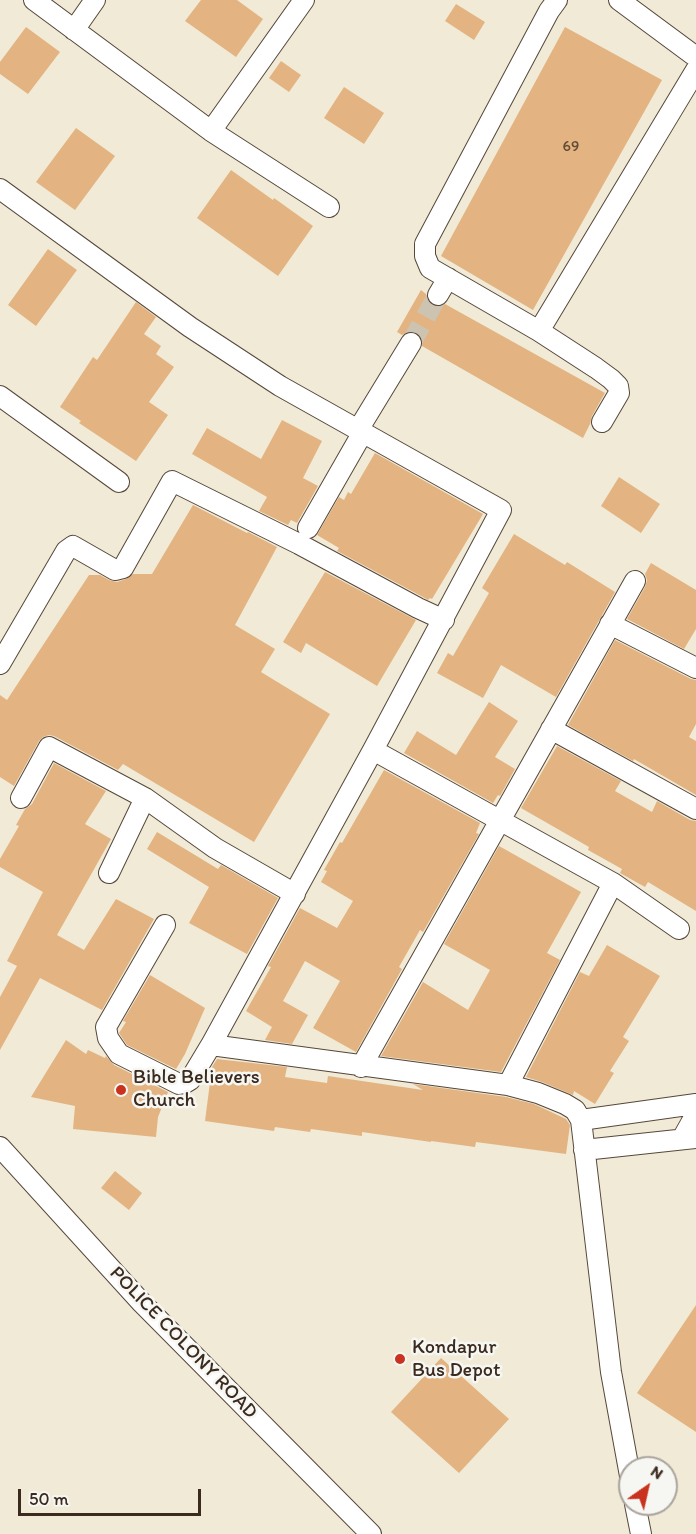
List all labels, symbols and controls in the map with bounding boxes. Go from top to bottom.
house number: 69 [563,137,579,157]
place label: Bible Believers Church [133,1066,260,1113]
marker: Bible Believers Church [114,1083,128,1097]
street label: POLICE COLONY ROAD [104,1262,262,1424]
place label: Kondapur Bus Depot [412,1336,500,1383]
marker: Kondapur Bus Depot [393,1352,407,1366]
north arrow [618,1456,678,1516]
text: N [647,1461,667,1483]
scale bar [21,1477,204,1515]
text: 50 m [29,1488,69,1510]

